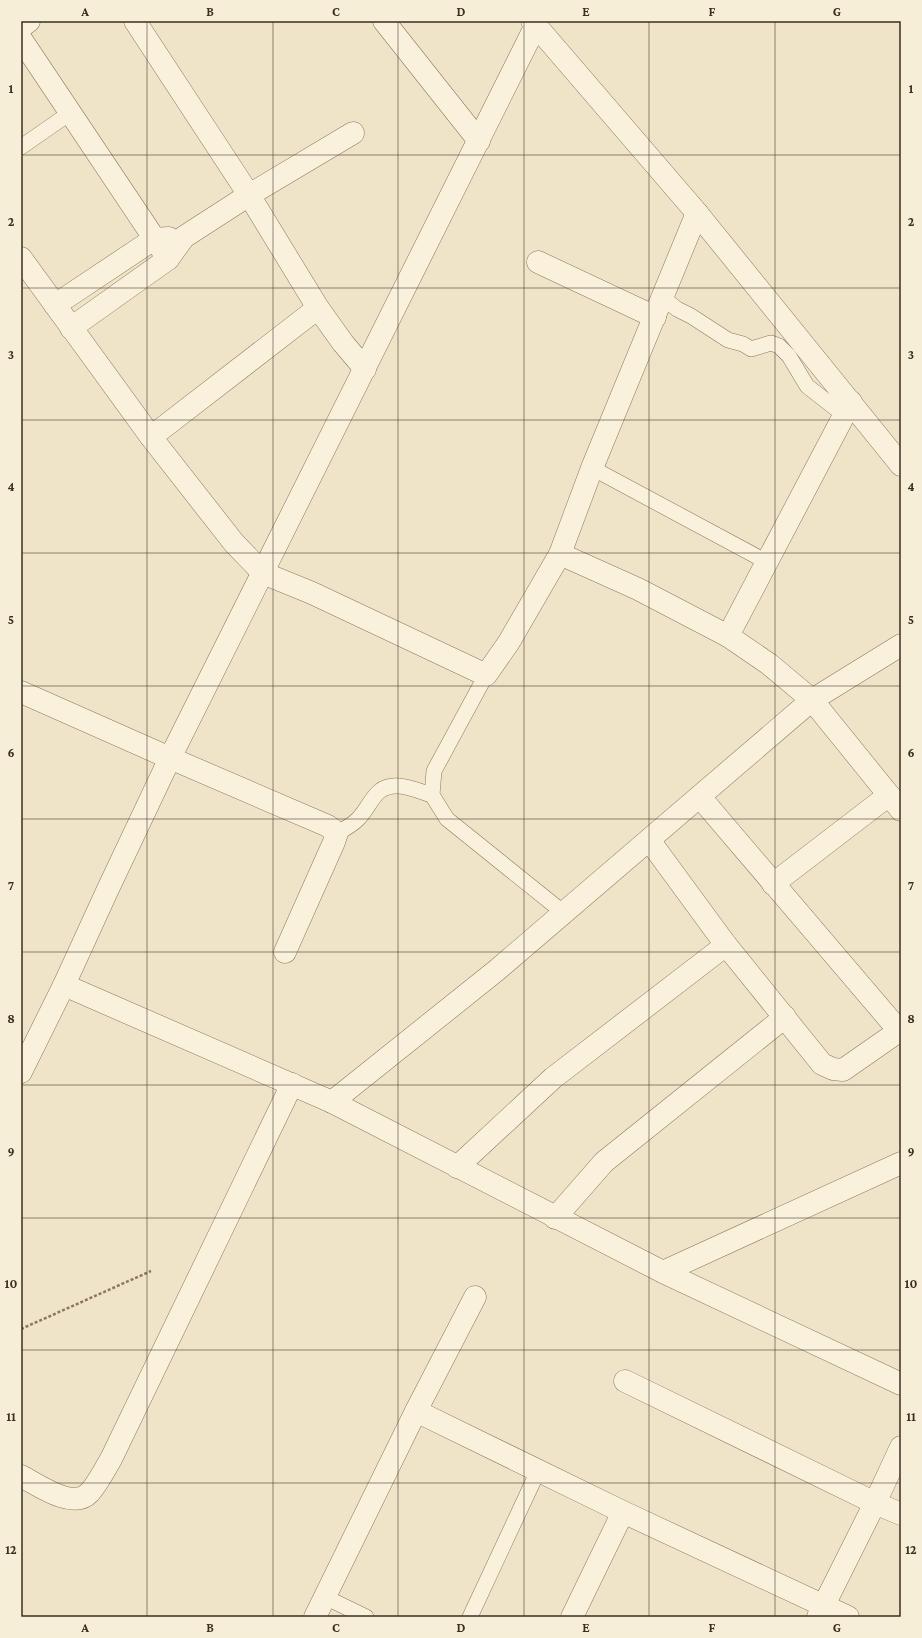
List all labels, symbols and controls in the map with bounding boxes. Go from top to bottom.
text: A [80,4,89,19]
text: B [206,4,214,19]
text: C [332,4,340,19]
text: D [457,4,466,19]
text: E [582,4,590,19]
text: F [709,4,716,19]
text: G [833,4,841,19]
text: 1 [9,81,14,96]
text: 1 [909,81,914,96]
text: 2 [8,214,15,229]
text: 2 [908,214,915,229]
text: 3 [8,347,14,362]
text: 3 [908,347,914,362]
text: 4 [7,479,15,494]
text: 4 [907,479,915,494]
text: 5 [8,612,14,627]
text: 5 [908,612,914,627]
text: 6 [7,745,15,760]
text: 6 [907,745,915,760]
text: 7 [8,878,14,893]
text: 7 [908,878,914,893]
text: 8 [7,1011,15,1026]
text: 8 [907,1011,915,1026]
text: 9 [7,1144,15,1159]
text: 9 [907,1144,915,1159]
text: 10 [5,1276,17,1291]
text: 10 [905,1276,917,1291]
text: 11 [6,1409,16,1424]
text: 11 [906,1409,916,1424]
text: 12 [5,1542,17,1557]
text: 12 [905,1542,917,1557]
text: A [80,1620,89,1635]
text: B [206,1620,214,1635]
text: C [332,1620,340,1635]
text: D [457,1620,466,1635]
text: E [582,1620,590,1635]
text: F [709,1620,716,1635]
text: G [833,1620,841,1635]

